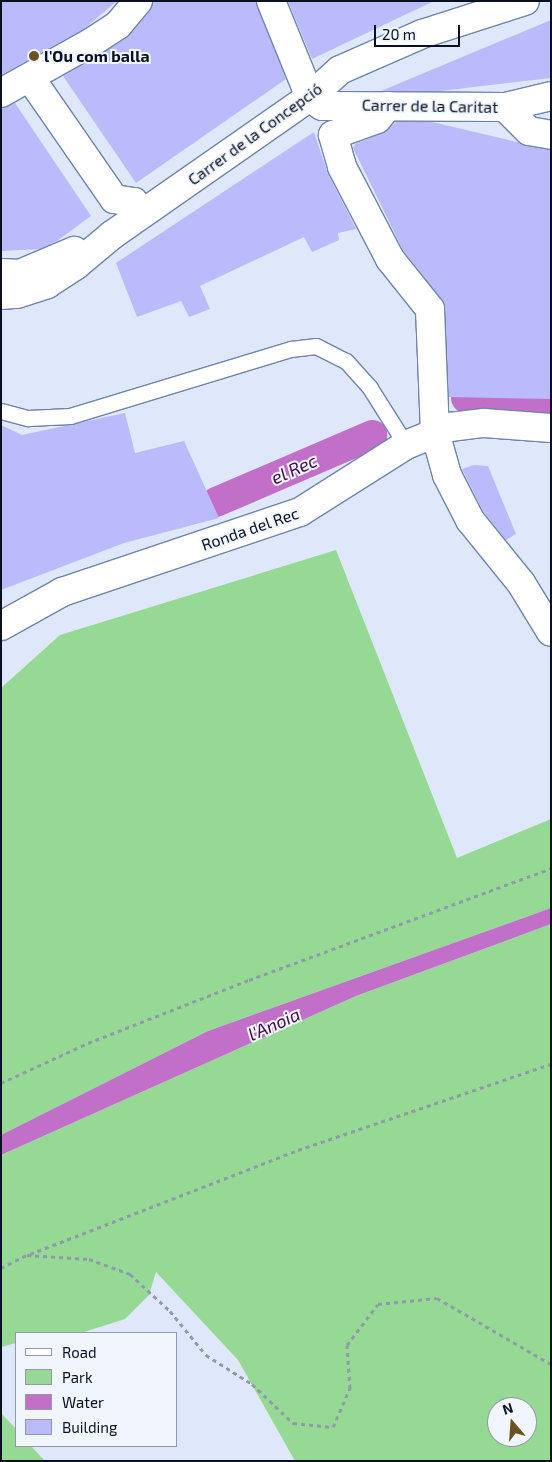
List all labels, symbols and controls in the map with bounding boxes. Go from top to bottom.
scale bar [377,15,463,47]
text: 20 m [382,25,416,43]
place label: l'Ou com balla [44,46,150,66]
marker: l'Ou com balla [28,50,40,62]
street label: Carrer de la Concepció [184,79,326,189]
street label: Carrer de la Caritat [361,95,499,117]
water label: el Rec [268,449,320,489]
street label: Ronda del Rec [199,503,301,555]
water label: l'Anoia [245,1003,303,1045]
legend [15,1332,178,1447]
text: Road [62,1343,97,1361]
text: Park [62,1368,93,1386]
text: Water [62,1393,104,1411]
north arrow [487,1397,537,1447]
text: N [500,1399,515,1418]
text: Building [62,1418,117,1436]

